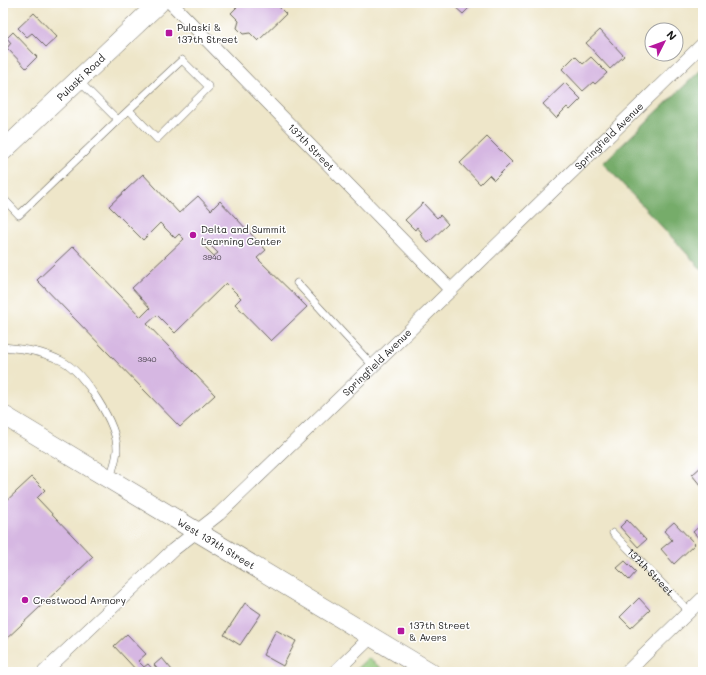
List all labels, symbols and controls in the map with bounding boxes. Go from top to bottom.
place label: Pulaski & 137th Street [177,20,238,46]
north arrow [644,22,684,62]
text: N [663,27,680,43]
marker: Pulaski & 137th Street [164,28,174,38]
street label: Pulaski Road [53,51,108,104]
street label: Springfield Avenue [571,99,646,173]
street label: 137th Street [285,120,338,174]
place label: Delta and Summit Learning Center [201,222,286,248]
marker: Delta and Summit Learning Center [188,230,198,240]
house number: 3940 [202,252,222,262]
street label: Springfield Avenue [339,325,414,399]
house number: 3940 [137,354,157,364]
street label: West 137th Street [175,515,258,572]
street label: 137th Street [624,545,677,598]
place label: Crestwood Armory [33,593,126,607]
marker: Crestwood Armory [20,595,30,605]
place label: 137th Street & Avers [409,618,470,644]
marker: 137th Street & Avers [396,626,406,636]

